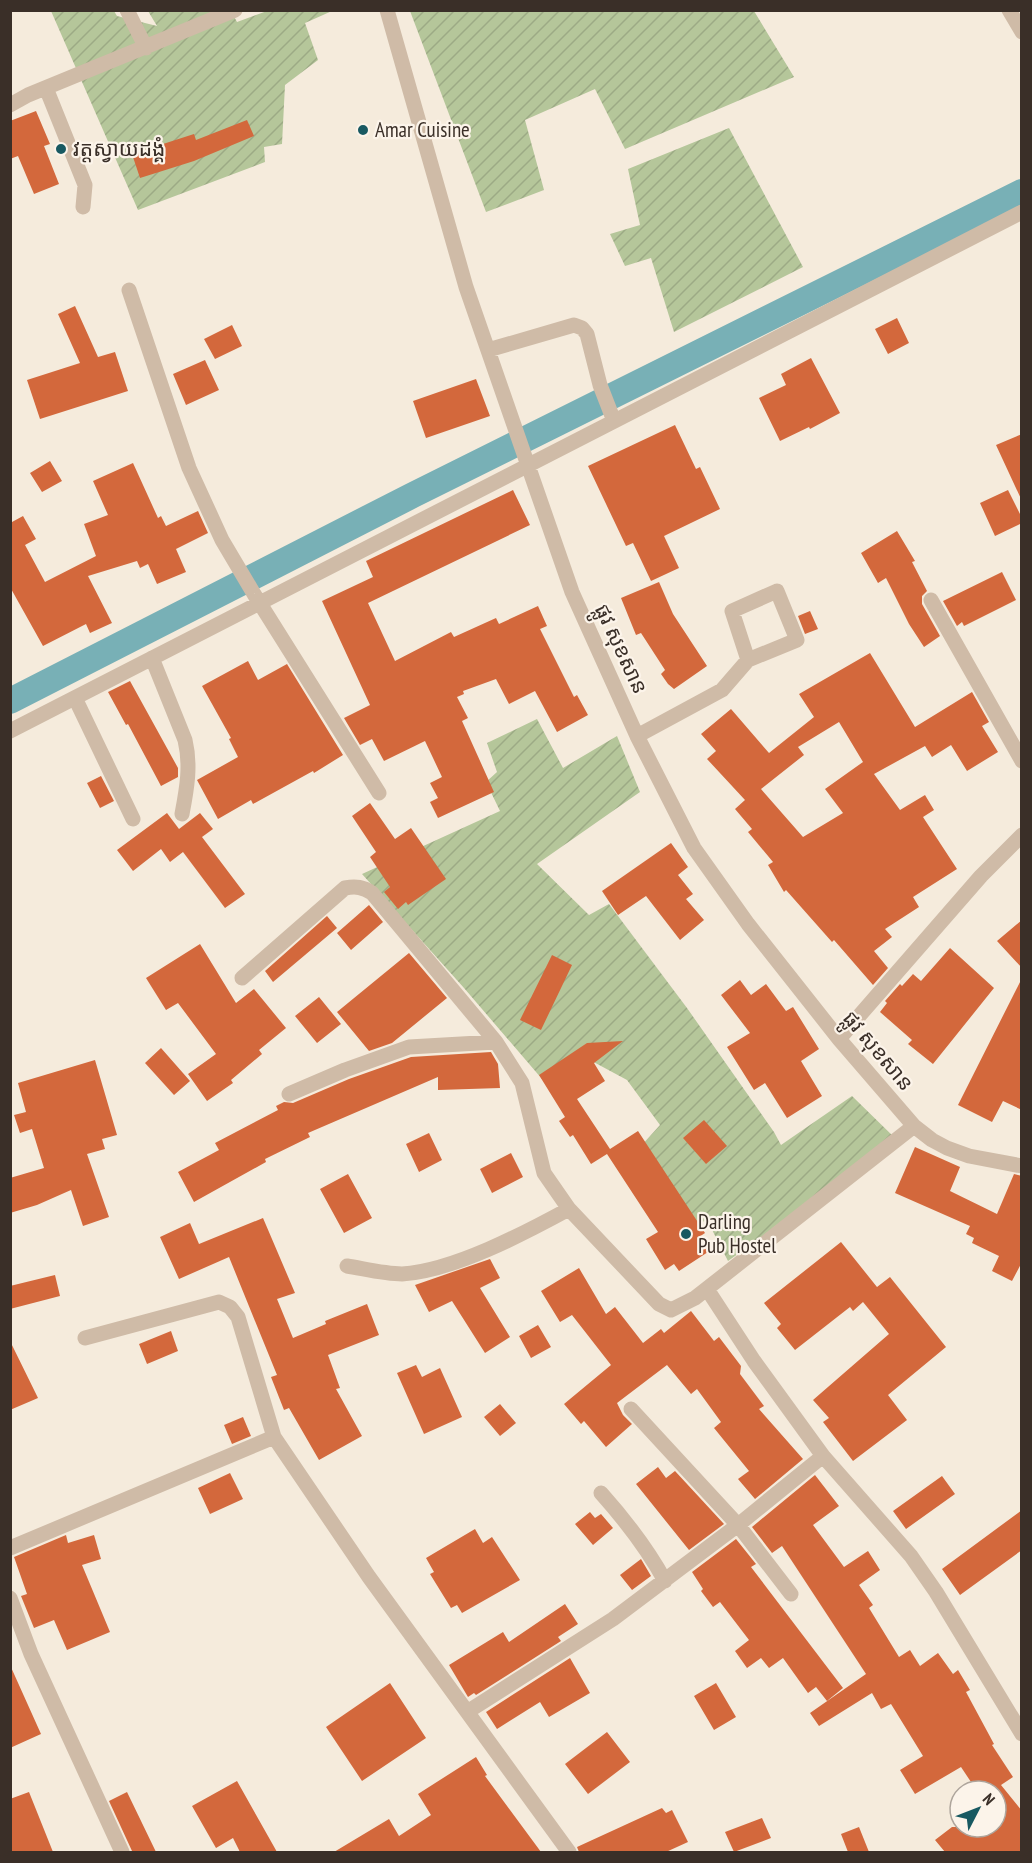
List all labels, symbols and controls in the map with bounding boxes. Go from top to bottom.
place label: Amar Cuisine [375,116,470,143]
marker: Amar Cuisine [356,123,370,137]
place label: វត្តស្វាយដង្គំ [73,135,165,163]
marker: វត្តស្វាយដង្គំ [54,142,68,156]
street label: ផ្លូវ សុខសាន [583,599,654,701]
street label: ផ្លូវ សុខសាន [832,1005,920,1100]
place label: Darling Pub Hostel [698,1208,776,1259]
marker: Darling Pub Hostel [679,1227,693,1241]
north arrow [948,1779,1008,1839]
text: N [979,1789,999,1809]

